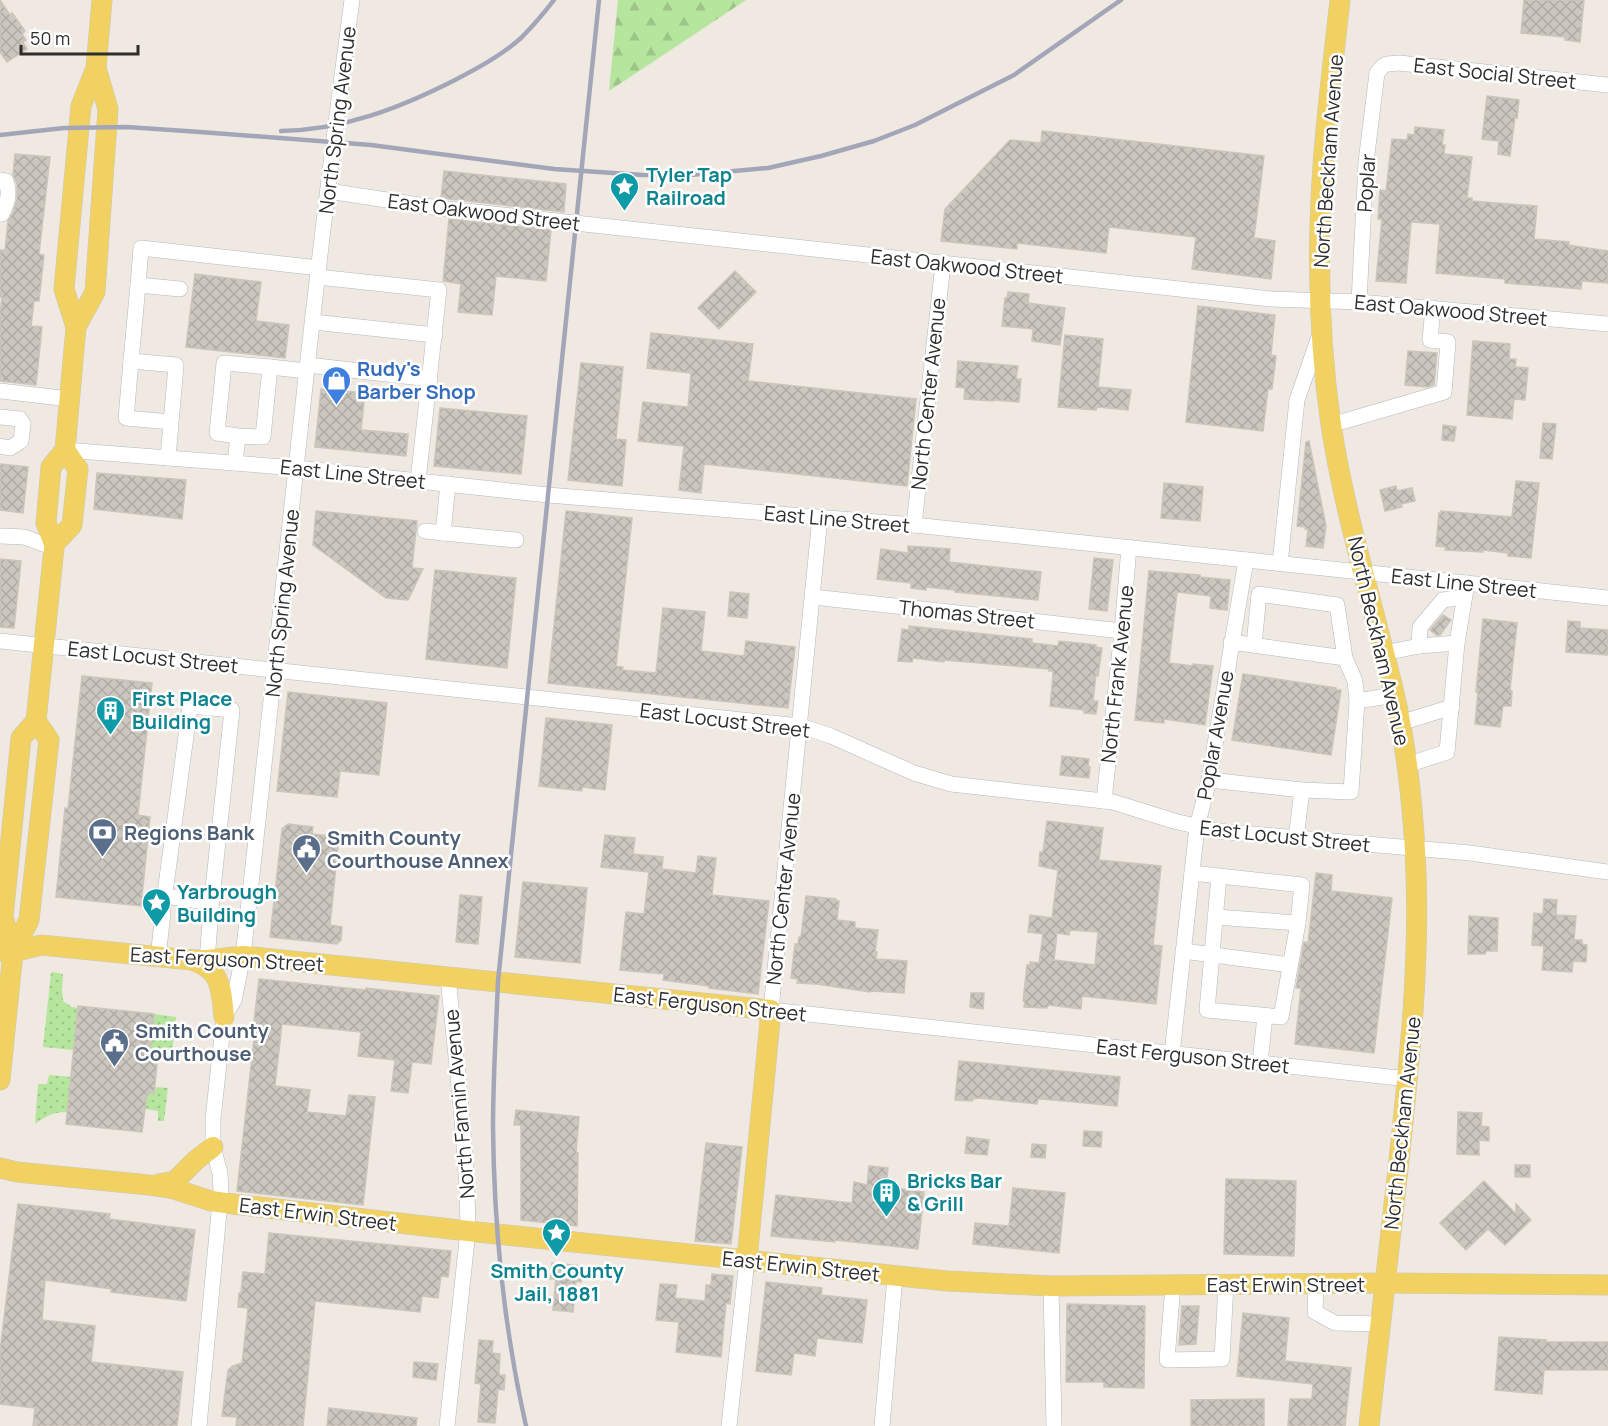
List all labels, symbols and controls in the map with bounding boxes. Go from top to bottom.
scale bar [21,18,138,56]
street label: North Spring Avenue [312,25,362,215]
text: 50 m [30,26,70,50]
street label: East Social Street [1412,51,1578,95]
street label: North Beckham Avenue [1307,53,1349,269]
street label: Poplar [1350,153,1382,213]
place label: Tyler Tap Railroad [646,161,732,211]
place icon: Tyler Tap Railroad [609,170,641,212]
street label: East Oakwood Street [386,187,582,237]
street label: East Oakwood Street [869,242,1065,290]
street label: East Oakwood Street [1353,288,1549,332]
street label: North Center Avenue [904,297,952,491]
place label: Rudy's Barber Shop [357,355,476,405]
shop icon: Rudy's Barber Shop [320,364,352,406]
street label: East Line Street [279,453,427,495]
street label: East Line Street [763,499,911,539]
street label: North Spring Avenue [259,508,305,698]
street label: North Beckham Avenue [1342,534,1416,748]
street label: East Line Street [1390,562,1538,604]
street label: North Frank Avenue [1094,584,1140,764]
street label: Thomas Street [897,593,1037,635]
street label: East Locust Street [66,635,240,679]
street label: Poplar Avenue [1190,668,1240,802]
place label: First Place Building [132,685,232,735]
building icon: First Place Building [95,694,127,736]
street label: East Locust Street [638,696,812,744]
street label: North Center Avenue [759,792,807,986]
street label: East Locust Street [1198,814,1372,858]
bank icon: Regions Bank [87,816,119,858]
place label: Regions Bank [124,819,256,846]
place label: Smith County Courthouse Annex [327,824,509,874]
public building icon: Smith County Courthouse Annex [290,832,322,874]
place label: Yarbrough Building [177,878,277,928]
place icon: Yarbrough Building [140,886,172,928]
street label: East Ferguson Street [129,940,325,978]
street label: East Ferguson Street [612,980,808,1028]
street label: North Fannin Avenue [437,1008,481,1200]
street label: North Beckham Avenue [1377,1015,1427,1231]
place label: Smith County Courthouse [135,1017,269,1067]
public building icon: Smith County Courthouse [98,1026,130,1068]
street label: East Ferguson Street [1095,1032,1291,1080]
place label: Bricks Bar & Grill [907,1167,1002,1217]
building icon: Bricks Bar & Grill [870,1176,902,1218]
street label: East Erwin Street [238,1191,398,1237]
place icon: Smith County Jail, 1881 [541,1216,573,1258]
street label: East Erwin Street [721,1244,881,1288]
place label: Smith County Jail, 1881 [490,1257,625,1307]
street label: East Erwin Street [1207,1271,1365,1298]

